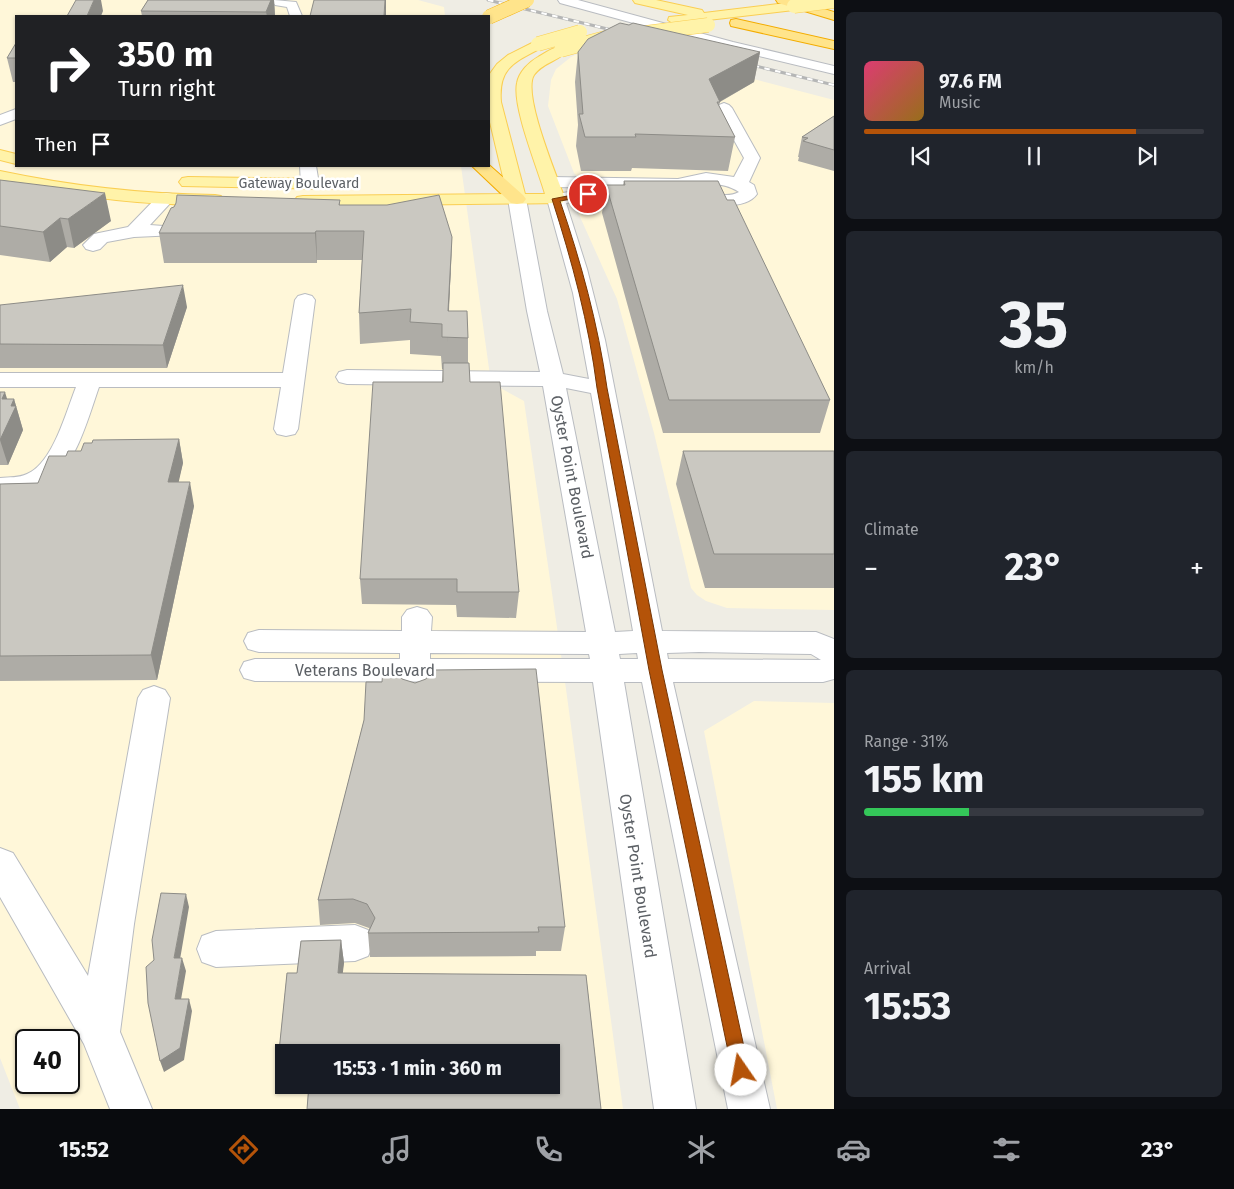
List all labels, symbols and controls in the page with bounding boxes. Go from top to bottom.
text: 350 m [118,33,213,75]
icon: right [35,35,100,100]
text: 97.6 FM [939,70,1002,93]
text: Turn right [118,75,215,102]
text: Music [939,93,980,112]
icon: arrive [87,130,115,158]
text: Then [35,133,77,156]
icon: previous [907,142,935,170]
icon: pause [1020,142,1048,170]
icon: next [1133,142,1161,170]
pin [567,173,609,215]
street label: Gateway Boulevard [239,175,359,192]
icon: arrive [574,180,602,208]
text: 35 [1000,286,1068,364]
text: km/h [1014,358,1054,377]
street label: Oyster Point Boulevard [547,394,597,560]
text: Climate [864,520,919,539]
text: 23° [1005,544,1064,590]
text: − [864,552,878,585]
text: + [1190,552,1204,585]
street label: Veterans Boulevard [295,661,435,680]
text: Range · 31% [864,732,948,751]
text: 155 km [864,756,984,802]
street label: Oyster Point Boulevard [616,792,660,960]
text: Arrival [864,959,911,978]
text: 15:53 [864,983,951,1029]
speed limit sign: 40 [15,1029,80,1094]
position arrow [714,1043,766,1095]
text: 15:53 · 1 min · 360 m [333,1057,502,1080]
icon: directions [226,1132,261,1167]
icon: music [379,1132,414,1167]
icon: phone [531,1132,566,1167]
icon: climate [684,1132,719,1167]
icon: car [836,1132,871,1167]
icon: filters [989,1132,1024,1167]
text: 15:52 [59,1136,109,1163]
text: 23° [1141,1136,1175,1163]

